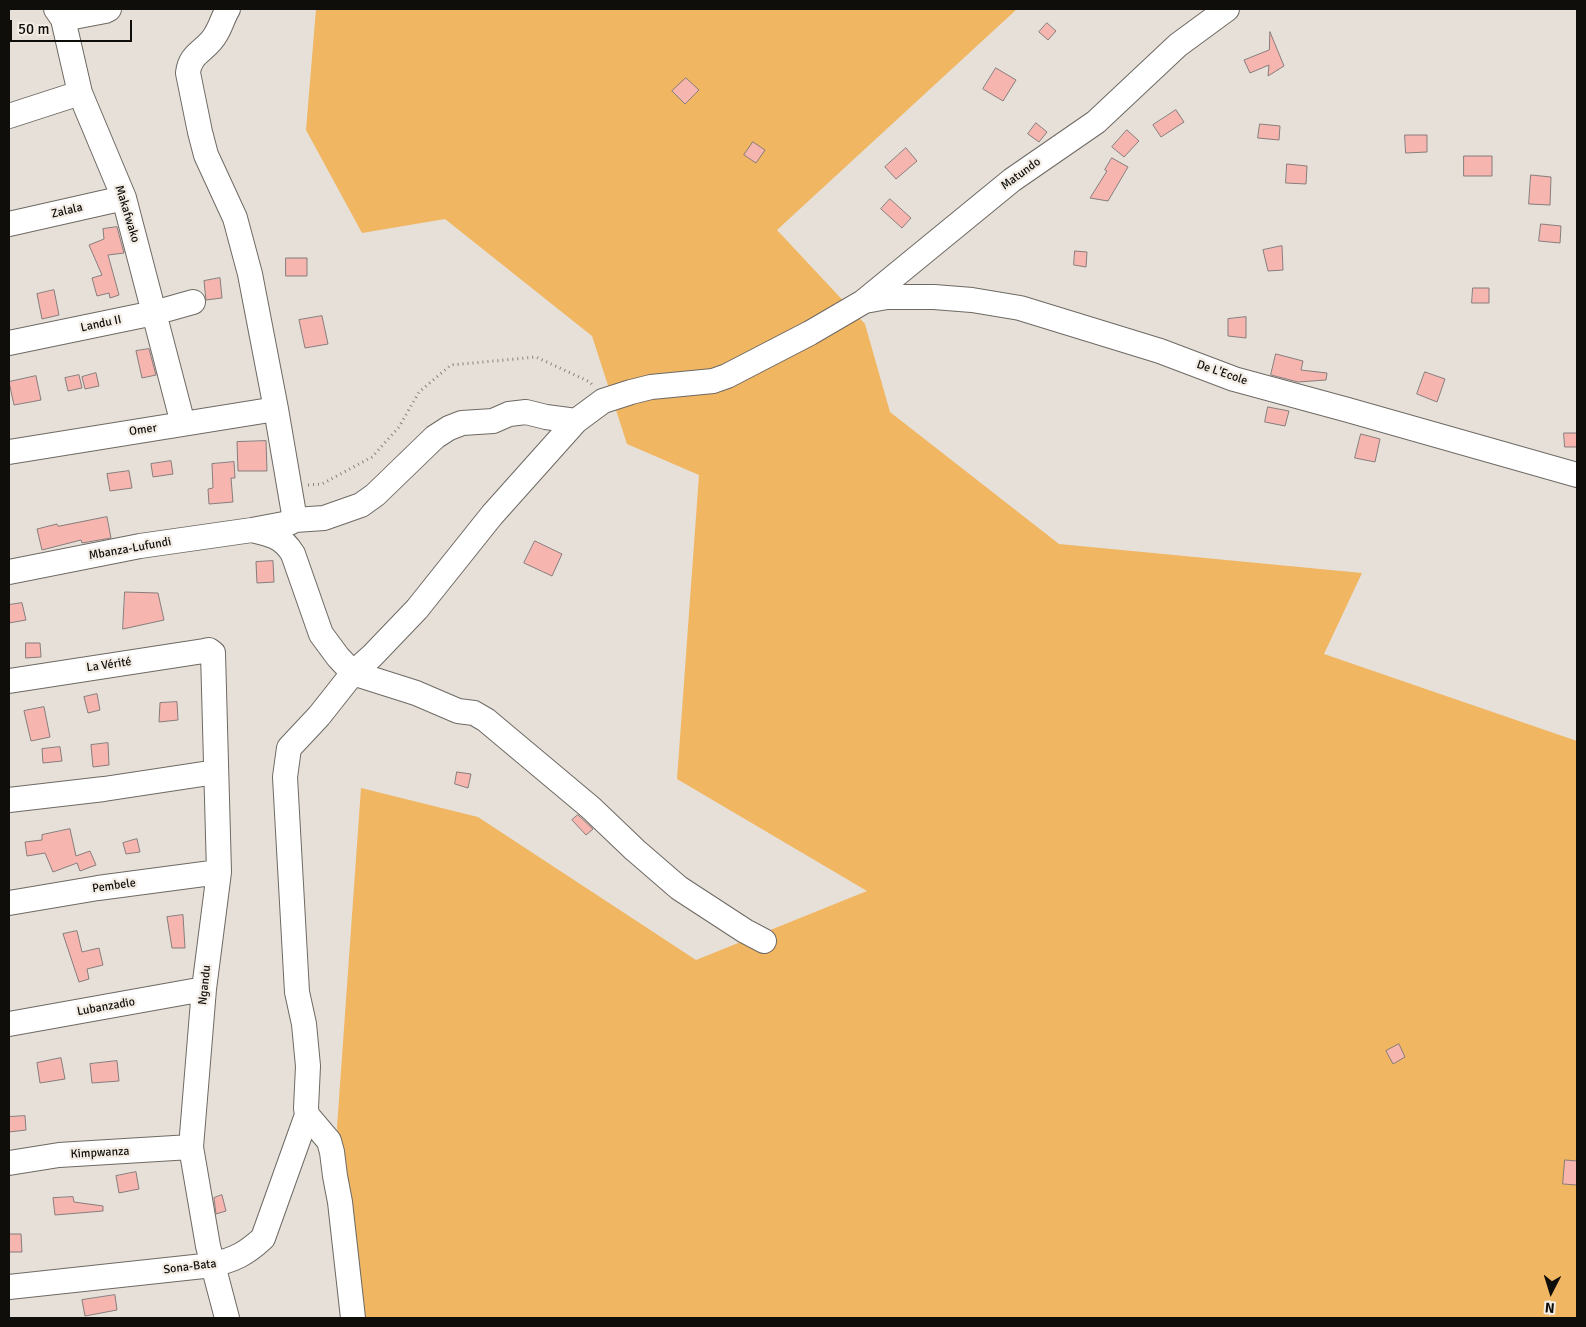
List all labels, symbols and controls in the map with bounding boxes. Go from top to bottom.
scale bar [12,10,135,42]
text: 50 m [18,20,49,38]
street label: Matundo [998,155,1044,193]
street label: Makafwako [112,184,142,244]
street label: Zalala [50,200,84,222]
street label: Landu II [79,313,123,335]
street label: De L'Ecole [1195,358,1249,388]
street label: Omer [128,421,158,439]
street label: Mbanza-Lufundi [88,535,172,563]
street label: La Vérité [86,655,132,675]
street label: Pembele [91,876,137,896]
street label: Ngandu [196,964,214,1006]
street label: Lubanzadio [76,995,136,1019]
street label: Kimpwanza [70,1144,130,1162]
street label: Sona-Bata [163,1257,217,1277]
north arrow [1526,1267,1576,1317]
text: N [1544,1299,1555,1316]

